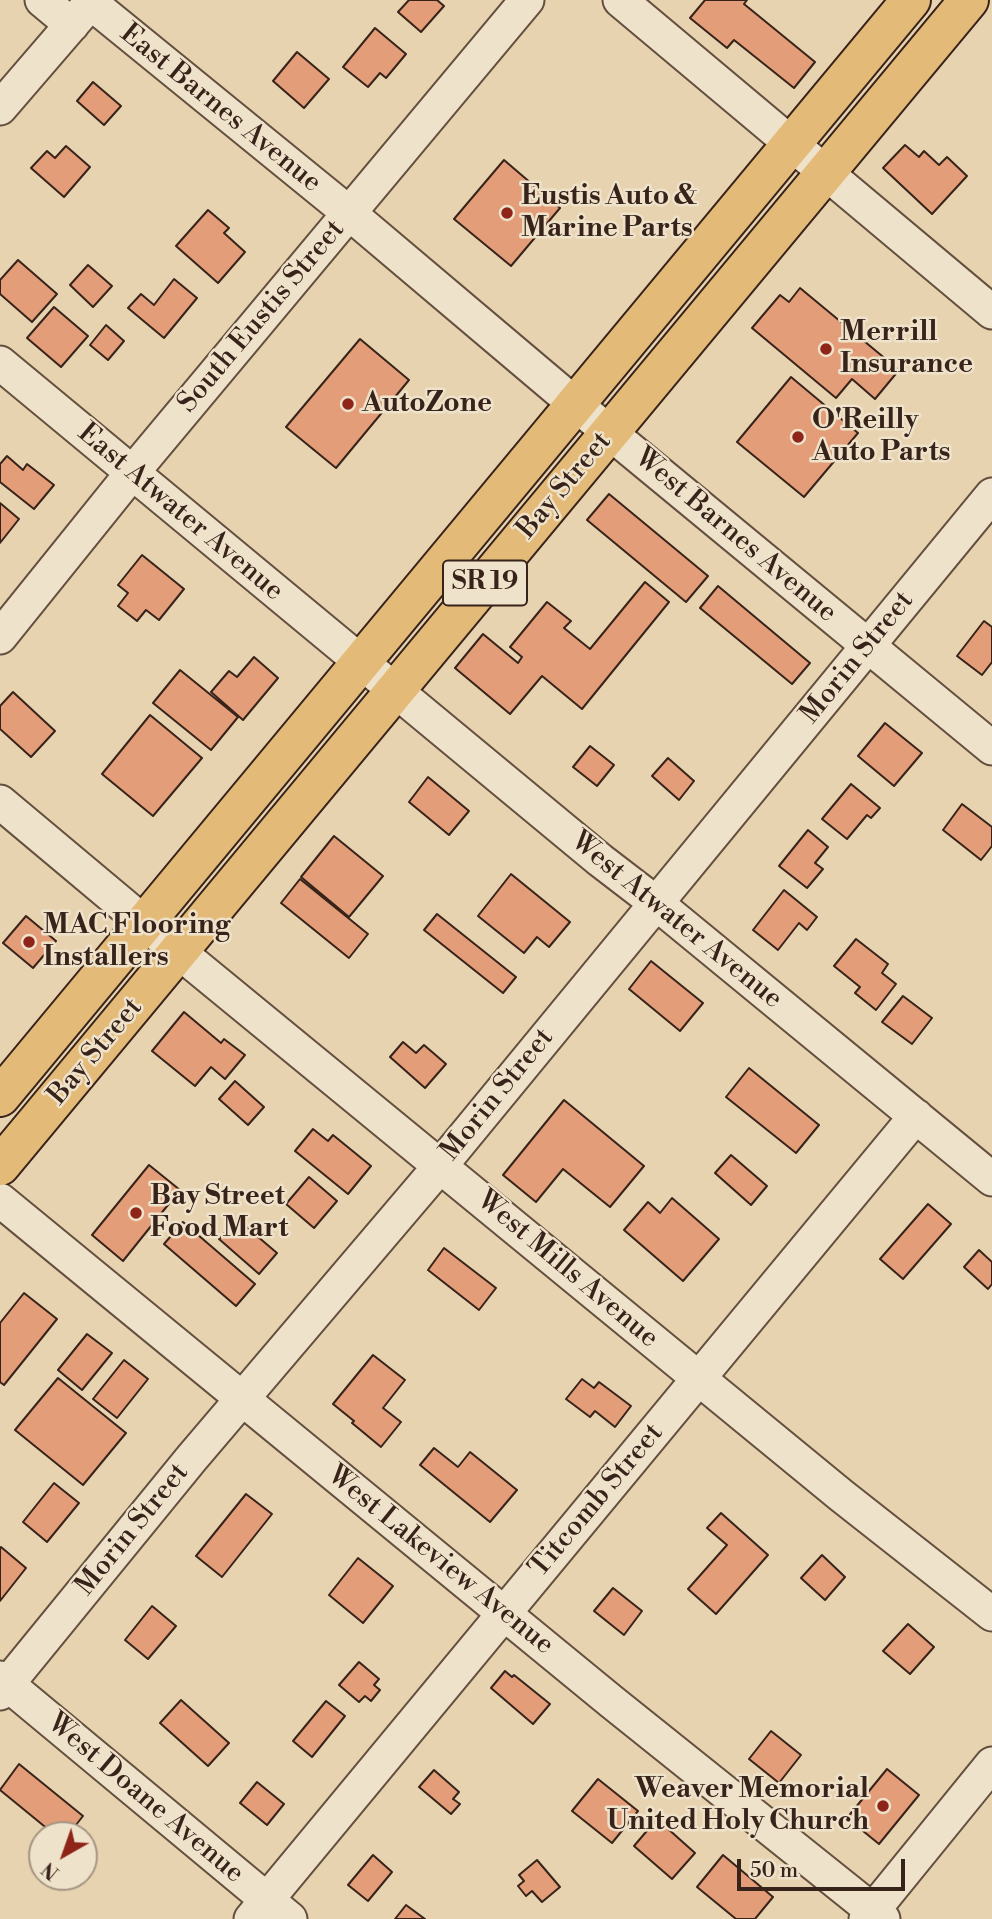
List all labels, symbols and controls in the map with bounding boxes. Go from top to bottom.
street label: East Barnes Avenue [113,18,327,200]
place label: Eustis Auto & Marine Parts [521,180,697,246]
marker: Eustis Auto & Marine Parts [499,205,515,221]
street label: South Eustis Street [172,214,352,420]
place label: Merrill Insurance [840,316,973,382]
marker: Merrill Insurance [818,341,834,357]
place label: AutoZone [362,387,492,421]
marker: AutoZone [340,396,356,412]
place label: O'Reilly Auto Parts [812,404,951,470]
street label: East Atwater Avenue [70,417,290,609]
street label: Bay Street [511,426,619,546]
marker: O'Reilly Auto Parts [790,429,806,445]
street label: West Barnes Avenue [627,442,843,630]
road number: SR 19 [443,561,527,606]
street label: Morin Street [794,585,922,731]
street label: West Atwater Avenue [563,825,789,1017]
place label: MAC Flooring Installers [43,909,230,975]
marker: MAC Flooring Installers [21,934,37,950]
street label: Bay Street [42,992,150,1112]
street label: Morin Street [434,1022,562,1168]
place label: Bay Street Food Mart [150,1180,288,1246]
street label: West Mills Avenue [469,1184,665,1356]
marker: Bay Street Food Mart [128,1205,144,1221]
street label: Titcomb Street [523,1417,671,1585]
street label: Morin Street [69,1457,197,1603]
street label: West Lakeview Avenue [320,1459,560,1663]
street label: West Doane Avenue [40,1707,250,1891]
place label: Weaver Memorial United Holy Church [607,1773,869,1839]
marker: Weaver Memorial United Holy Church [875,1798,891,1814]
north arrow [28,1821,98,1891]
scale bar [740,1846,908,1890]
text: N [37,1857,64,1885]
text: 50 m [750,1858,798,1884]

